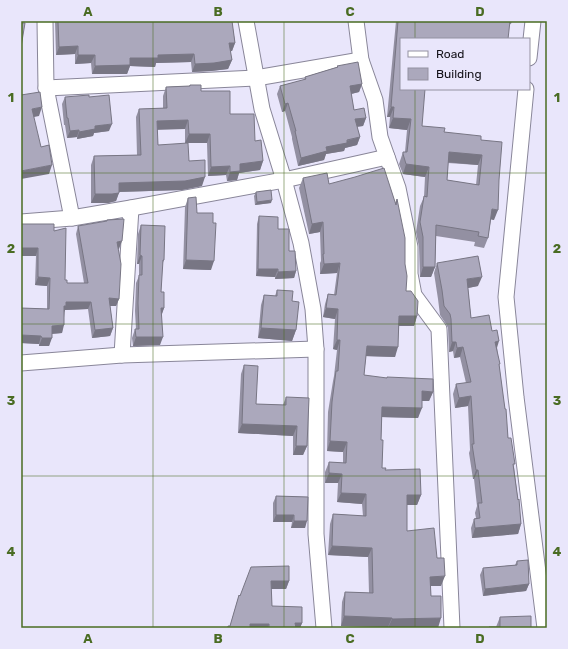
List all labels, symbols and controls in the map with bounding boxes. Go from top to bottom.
text: A [83,4,93,19]
text: B [213,4,223,19]
text: C [345,4,355,19]
text: D [475,4,485,19]
legend [400,38,530,90]
text: Road [436,47,464,61]
text: Building [436,67,482,81]
text: 1 [8,90,14,105]
text: 1 [554,90,560,105]
text: 2 [7,241,15,256]
text: 2 [553,241,561,256]
text: 3 [7,393,16,408]
text: 3 [553,393,562,408]
text: 4 [7,544,16,559]
text: 4 [553,544,562,559]
text: A [83,631,93,646]
text: B [213,631,223,646]
text: C [345,631,355,646]
text: D [475,631,485,646]

